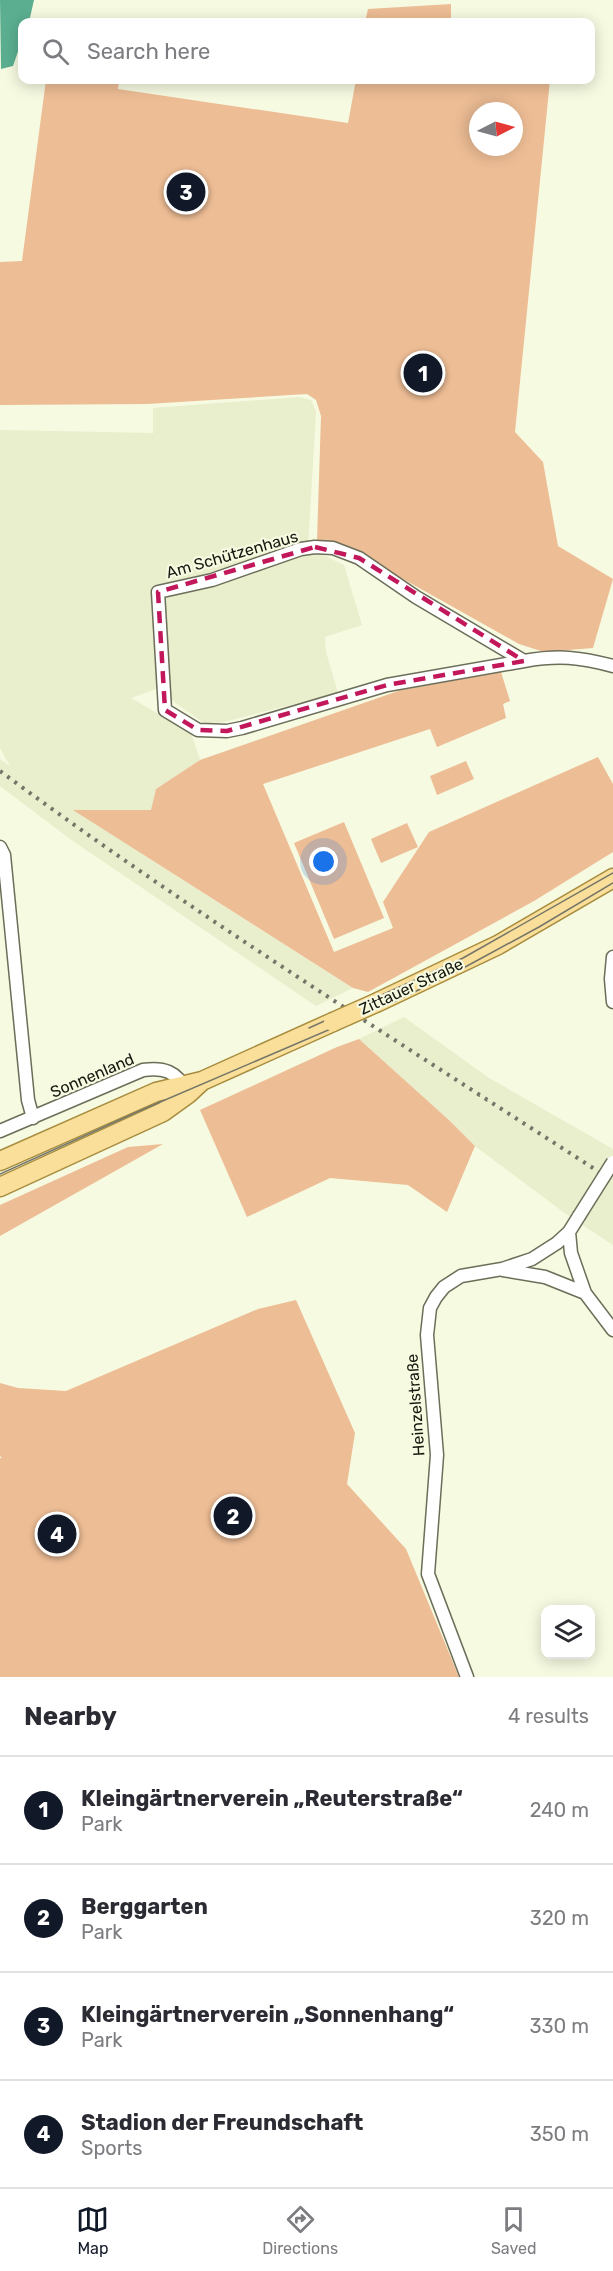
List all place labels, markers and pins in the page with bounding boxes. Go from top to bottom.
pin: 3 [166,170,206,214]
pin: 1 [404,350,442,395]
pin: 2 [214,1494,252,1538]
pin: 4 [38,1512,76,1556]

